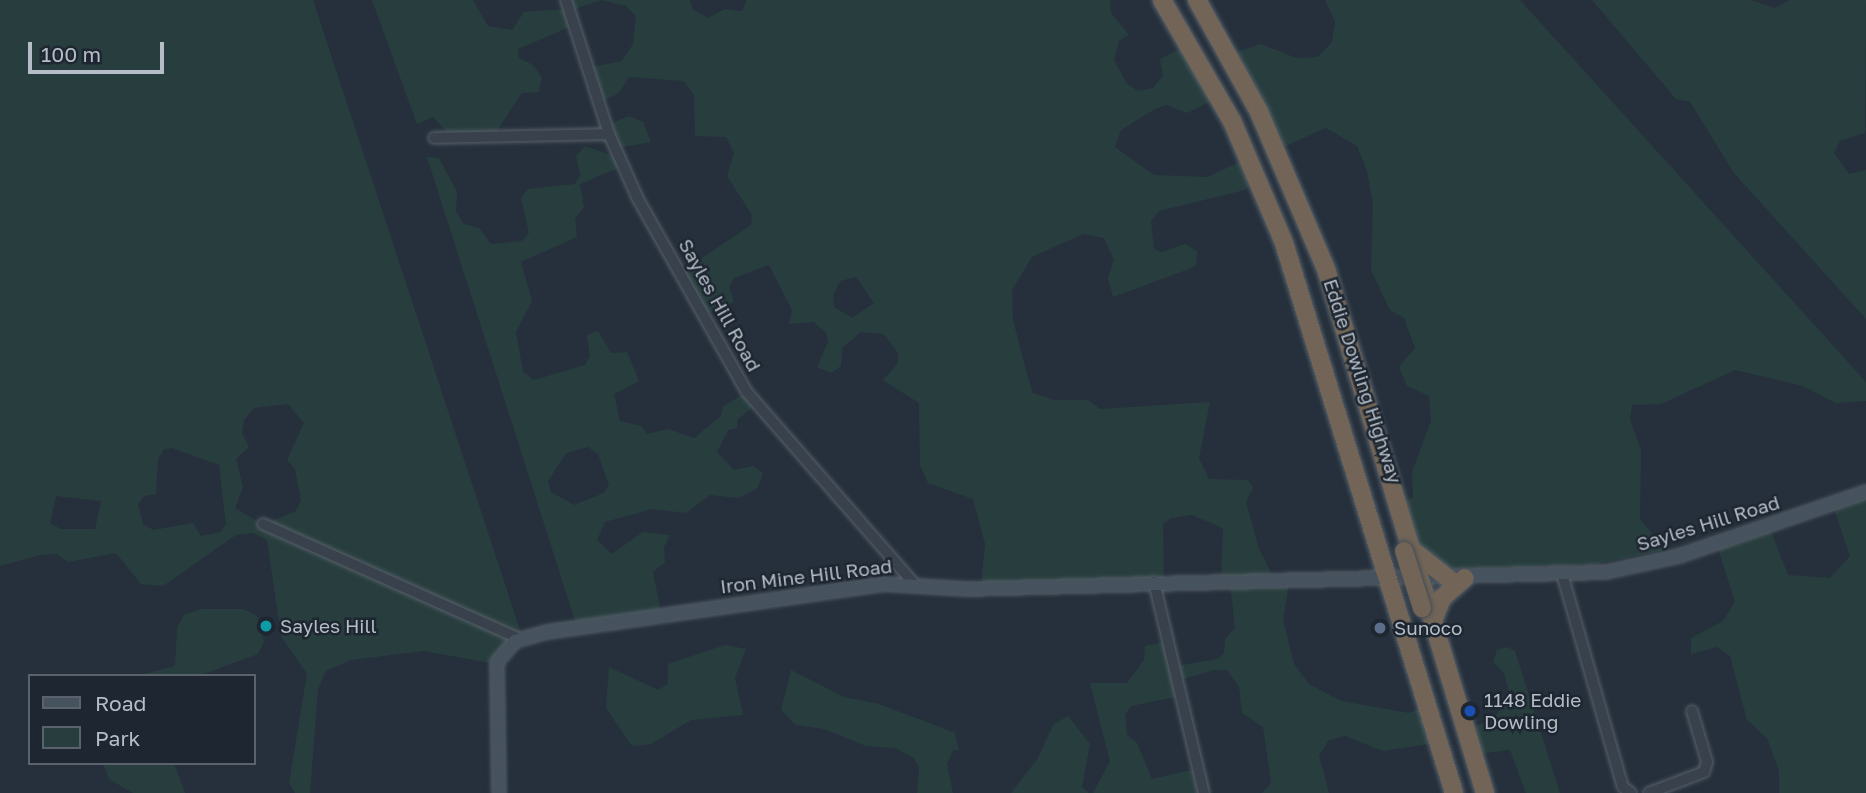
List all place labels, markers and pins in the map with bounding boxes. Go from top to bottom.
place label: Sayles Hill [280,615,377,637]
place label: Sunoco [1394,617,1462,639]
marker: Sayles Hill [258,618,274,634]
marker: Sunoco [1372,620,1388,636]
place label: 1148 Eddie Dowling [1484,689,1581,733]
marker: 1148 Eddie Dowling [1462,703,1478,719]

